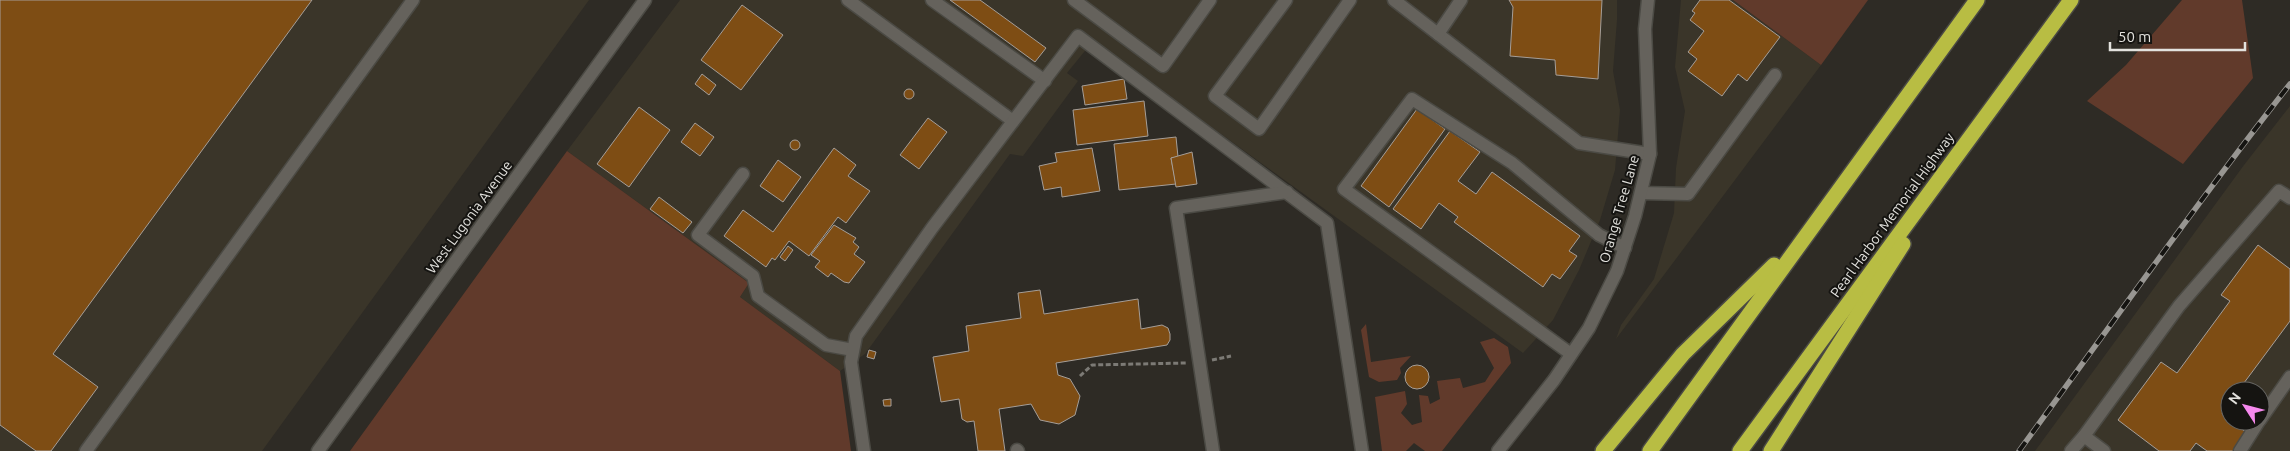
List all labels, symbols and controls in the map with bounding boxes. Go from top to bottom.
scale bar [2110,20,2245,52]
text: 50 m [2118,28,2151,45]
street label: Pearl Harbor Memorial Highway [1827,129,1957,300]
street label: Orange Tree Lane [1596,153,1642,265]
street label: West Lugonia Avenue [423,157,515,277]
north arrow [2220,381,2270,431]
text: N [2225,389,2244,407]

